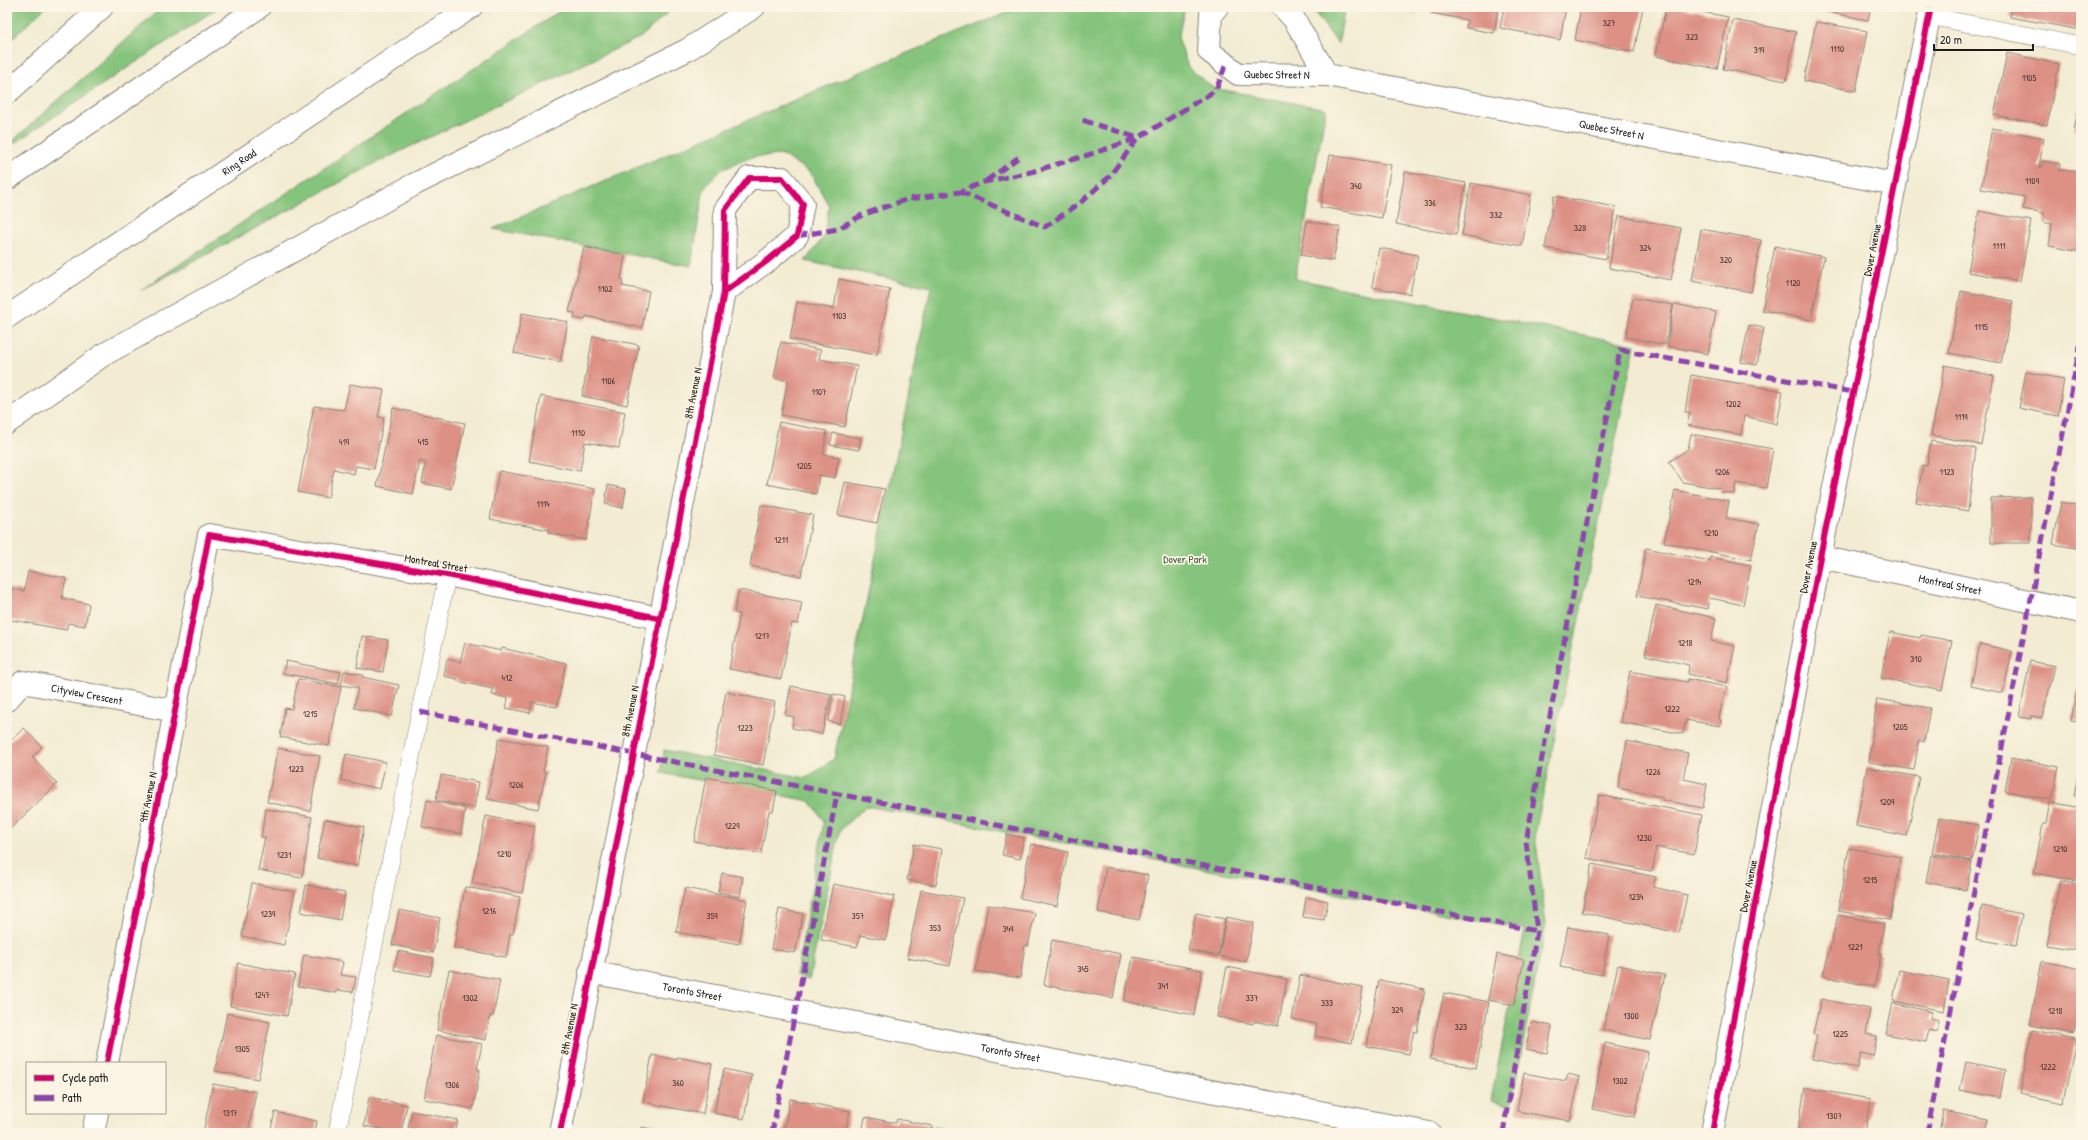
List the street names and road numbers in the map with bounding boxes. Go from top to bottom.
street label: Quebec Street N [1244,67,1310,82]
street label: Quebec Street N [1578,117,1645,143]
street label: Ring Road [219,145,259,178]
street label: Dover Avenue [1860,222,1884,277]
street label: 8th Avenue N [681,366,705,420]
street label: Dover Avenue [1796,539,1820,594]
street label: Montreal Street [403,551,469,575]
street label: Montreal Street [1917,571,1983,598]
street label: Cityview Crescent [50,681,124,708]
street label: 8th Avenue N [618,684,642,738]
street label: 9th Avenue N [136,770,160,823]
street label: Dover Avenue [1736,858,1760,913]
street label: Toronto Street [661,979,723,1004]
street label: 8th Avenue N [557,1002,581,1056]
street label: Toronto Street [980,1040,1041,1065]

